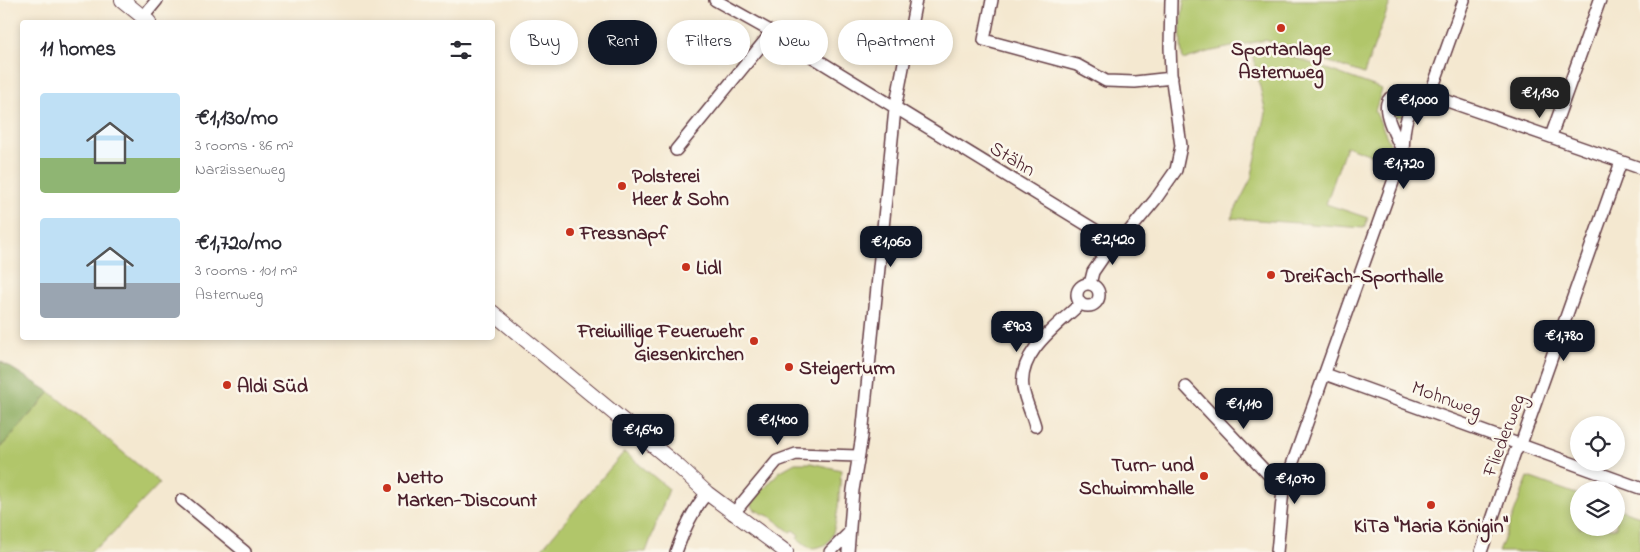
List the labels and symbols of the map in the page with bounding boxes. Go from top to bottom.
marker: Sportanlage Asternweg [1275,22,1287,34]
place label: Sportanlage Asternweg [1231,36,1332,89]
pin: €1,130 [1499,76,1581,119]
pin: €1,000 [1377,84,1459,126]
street label: Stähn [983,135,1040,185]
pin: €1,720 [1363,148,1445,190]
place label: Polsterei Heer & Sohn [632,163,729,215]
marker: Polsterei Heer & Sohn [616,180,628,192]
place label: Fressnapf [579,220,668,249]
pin: €2,420 [1072,224,1154,266]
marker: Fressnapf [564,226,576,238]
pin: €1,060 [850,226,932,268]
place label: Lidl [696,255,722,284]
marker: Lidl [680,261,692,273]
place label: Dreifach-Sporthalle [1280,263,1444,292]
marker: Dreifach-Sporthalle [1265,269,1277,281]
pin: €903 [987,310,1047,353]
place label: Freiwillige Feuerwehr Giesenkirchen [577,318,745,370]
pin: €1,780 [1523,320,1605,362]
marker: Freiwillige Feuerwehr Giesenkirchen [748,335,760,347]
place label: Steigerturm [799,355,896,385]
marker: Steigerturm [783,361,795,373]
place label: Aldi Süd [237,373,309,402]
street label: Mohnweg [1407,374,1485,427]
marker: Aldi Süd [221,379,233,391]
pin: €1,110 [1203,388,1285,430]
street label: Fliederweg [1476,390,1535,483]
pin: €1,400 [737,404,819,446]
pin: €1,640 [602,414,684,456]
place label: Turn- und Schwimmhalle [1079,452,1195,504]
pin: €1,070 [1254,462,1336,505]
place label: Netto Marken-Discount [397,464,537,516]
marker: Turn- und Schwimmhalle [1198,470,1210,482]
marker: Netto Marken-Discount [381,482,393,494]
marker: KiTa "Maria Königin" [1425,499,1437,511]
place label: KiTa "Maria Königin" [1354,513,1509,543]

